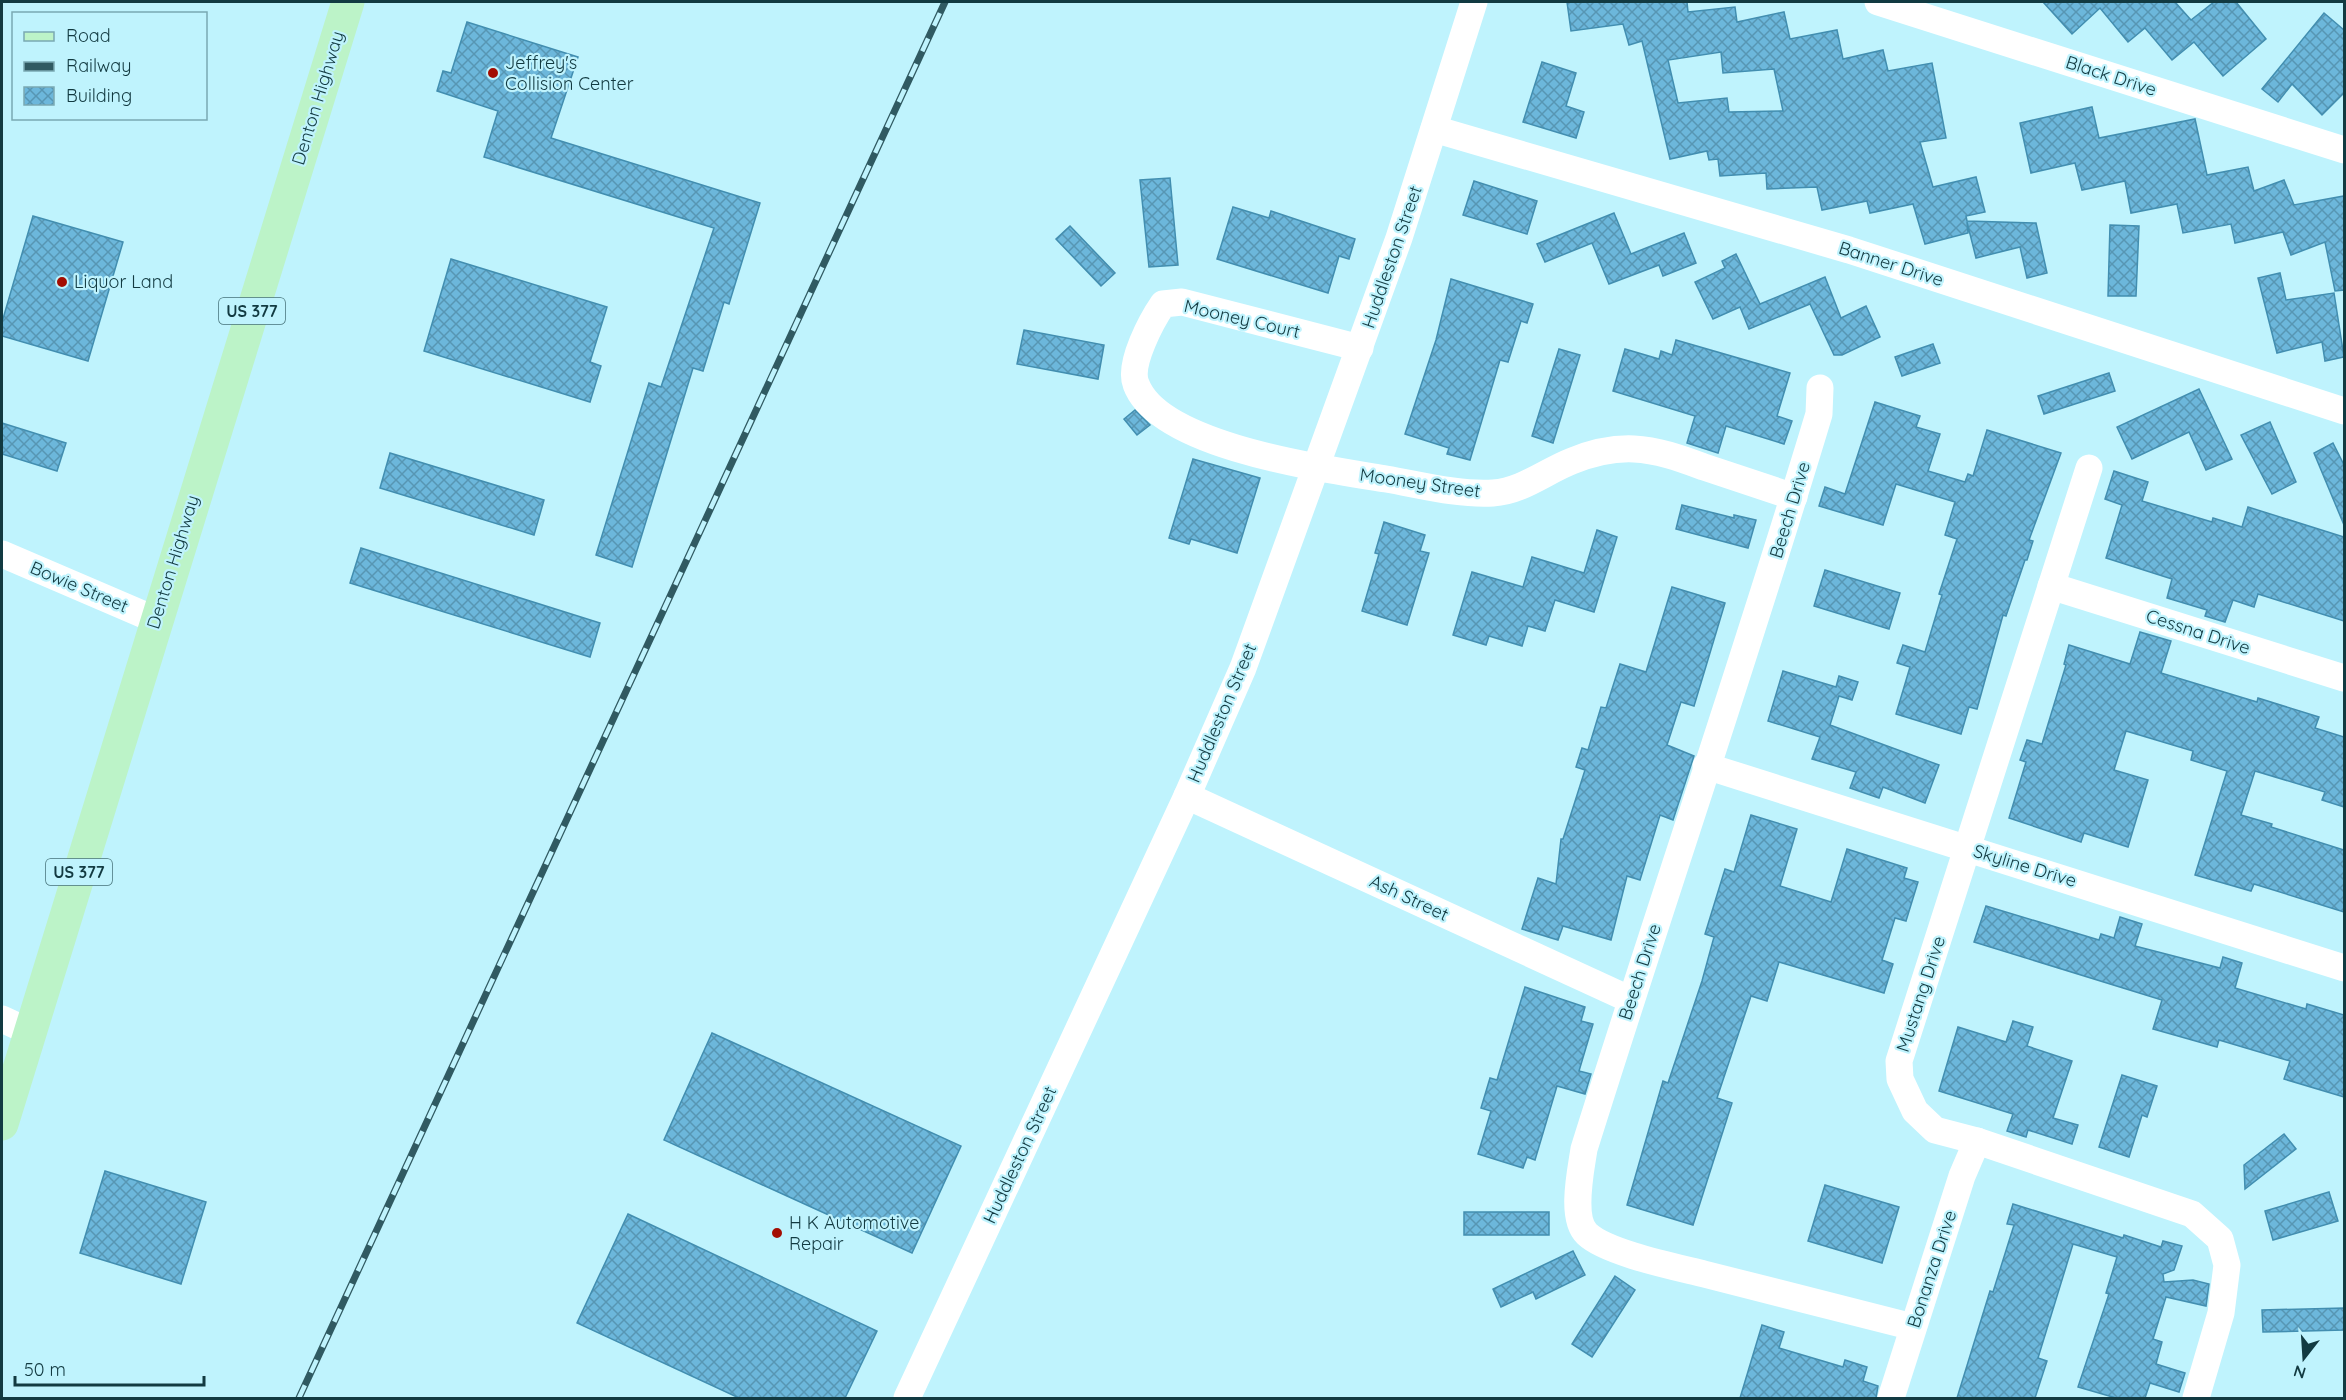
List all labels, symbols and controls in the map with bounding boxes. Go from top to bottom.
legend [12,12,207,120]
text: Road [66,24,111,47]
street label: Denton Highway [286,28,349,168]
street label: Black Drive [2063,50,2159,101]
place label: Jeffrey's Collision Center [505,51,634,95]
text: Railway [66,54,132,77]
marker: Jeffrey's Collision Center [486,66,500,80]
text: Building [66,84,132,107]
street label: Huddleston Street [1356,183,1427,331]
street label: Banner Drive [1836,236,1946,291]
place label: Liquor Land [74,270,173,293]
marker: Liquor Land [55,275,69,289]
street label: Mooney Court [1182,294,1302,343]
road number: US 377 [219,298,285,324]
street label: Beech Drive [1764,459,1815,561]
street label: Mooney Street [1358,463,1482,502]
street label: Denton Highway [141,492,204,632]
street label: Bowie Street [27,556,132,617]
street label: Cessna Drive [2143,604,2253,659]
street label: Huddleston Street [1182,640,1261,786]
street label: Skyline Drive [1971,839,2080,892]
road number: US 377 [46,859,112,885]
street label: Ash Street [1366,869,1452,926]
street label: Beech Drive [1613,921,1666,1023]
street label: Mustang Drive [1891,933,1950,1055]
street label: Huddleston Street [978,1082,1061,1227]
street label: Bonanza Drive [1902,1207,1961,1330]
place label: H K Automotive Repair [789,1211,919,1255]
marker: H K Automotive Repair [770,1226,784,1240]
north arrow [2274,1328,2334,1388]
scale bar [15,1349,204,1387]
text: 50 m [24,1358,66,1381]
text: N [2291,1361,2308,1384]

